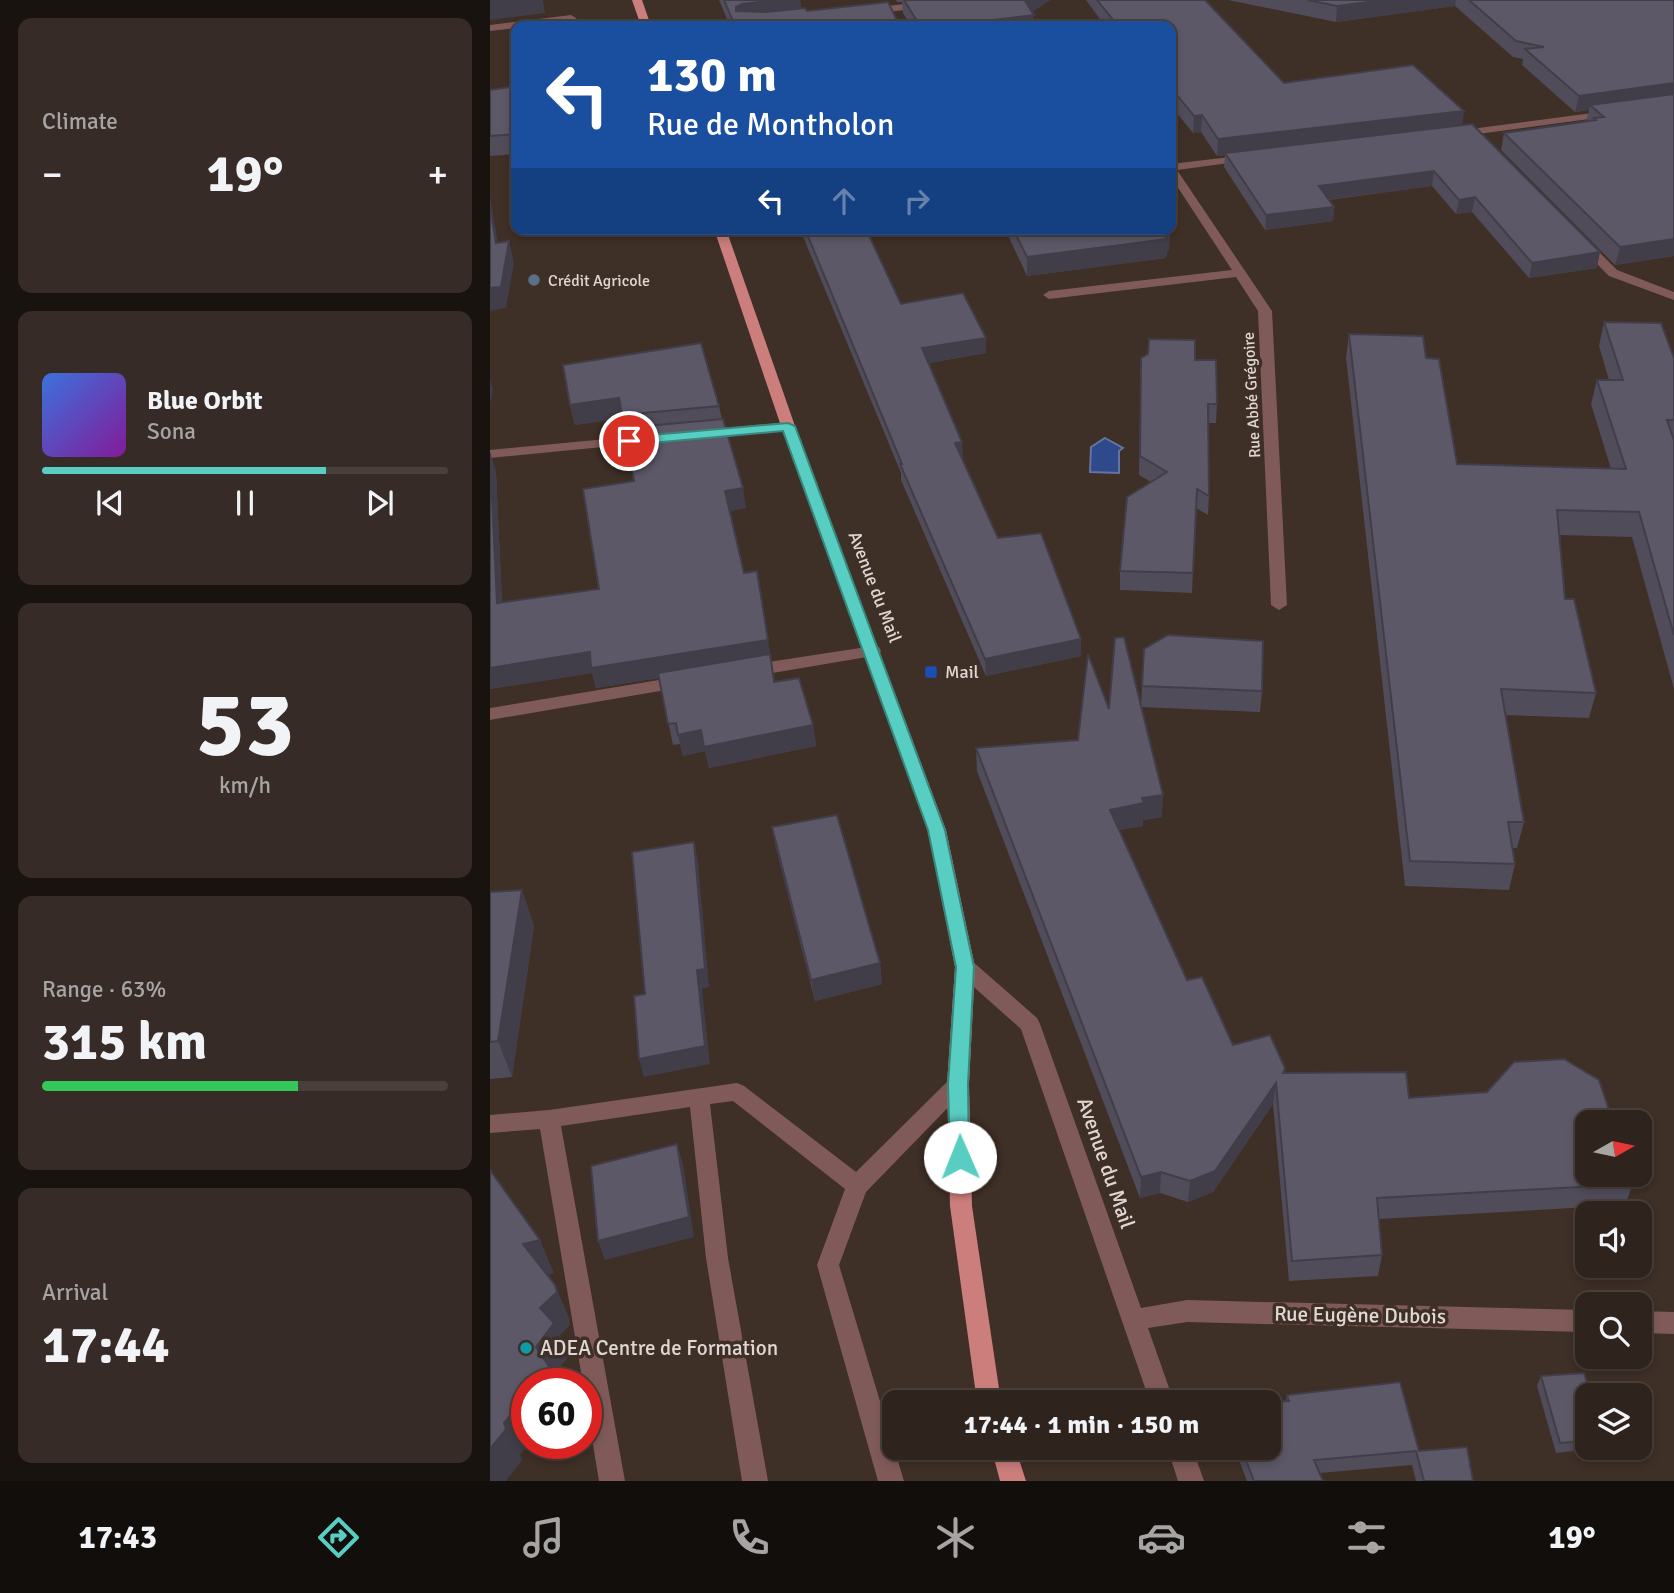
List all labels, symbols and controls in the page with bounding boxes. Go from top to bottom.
text: 130 m [647,45,777,105]
icon: left [532,49,623,140]
text: Rue de Montholon [647,105,894,144]
text: Climate [42,107,118,136]
text: 19° [207,142,283,206]
text: − [42,151,63,198]
text: + [427,151,448,198]
icon: left [752,182,790,220]
icon: ahead [825,182,863,220]
icon: right [898,182,936,220]
place label: Crédit Agricole [548,271,650,291]
marker: Crédit Agricole [526,272,542,288]
street label: Rue Abbé Grégoire [1239,331,1265,459]
text: Blue Orbit [147,385,263,417]
pin [599,411,659,471]
text: Sona [147,417,196,446]
icon: arrive [610,422,648,460]
icon: previous [91,484,129,522]
icon: pause [226,484,264,522]
icon: next [361,484,399,522]
street label: Avenue du Mail [844,528,906,646]
place label: Mail [945,661,979,683]
marker: Mail [923,664,939,680]
text: 53 [196,669,294,782]
text: km/h [219,771,271,800]
text: Range · 63% [42,975,166,1004]
text: 315 km [42,1010,207,1074]
street label: Avenue du Mail [1071,1094,1141,1232]
north arrow [1575,1110,1652,1186]
map controls [1575,1110,1652,1460]
position arrow [923,1120,997,1194]
button: sound [1575,1201,1652,1278]
text: Arrival [42,1278,108,1307]
button: search [1575,1292,1652,1369]
street label: Rue Eugène Dubois [1274,1301,1446,1329]
text: 17:44 [42,1313,170,1377]
place label: ADEA Centre de Formation [540,1335,778,1361]
marker: ADEA Centre de Formation [518,1340,534,1356]
speed limit sign: 60 [511,1368,602,1459]
button: layers [1575,1383,1652,1460]
text: 17:44 · 1 min · 150 m [964,1409,1199,1441]
icon: directions [314,1513,363,1562]
icon: music [519,1513,568,1562]
icon: phone [725,1513,774,1562]
icon: climate [931,1513,980,1562]
icon: car [1137,1513,1186,1562]
icon: filters [1342,1513,1391,1562]
text: 17:43 [78,1518,157,1557]
text: 19° [1548,1518,1596,1557]

